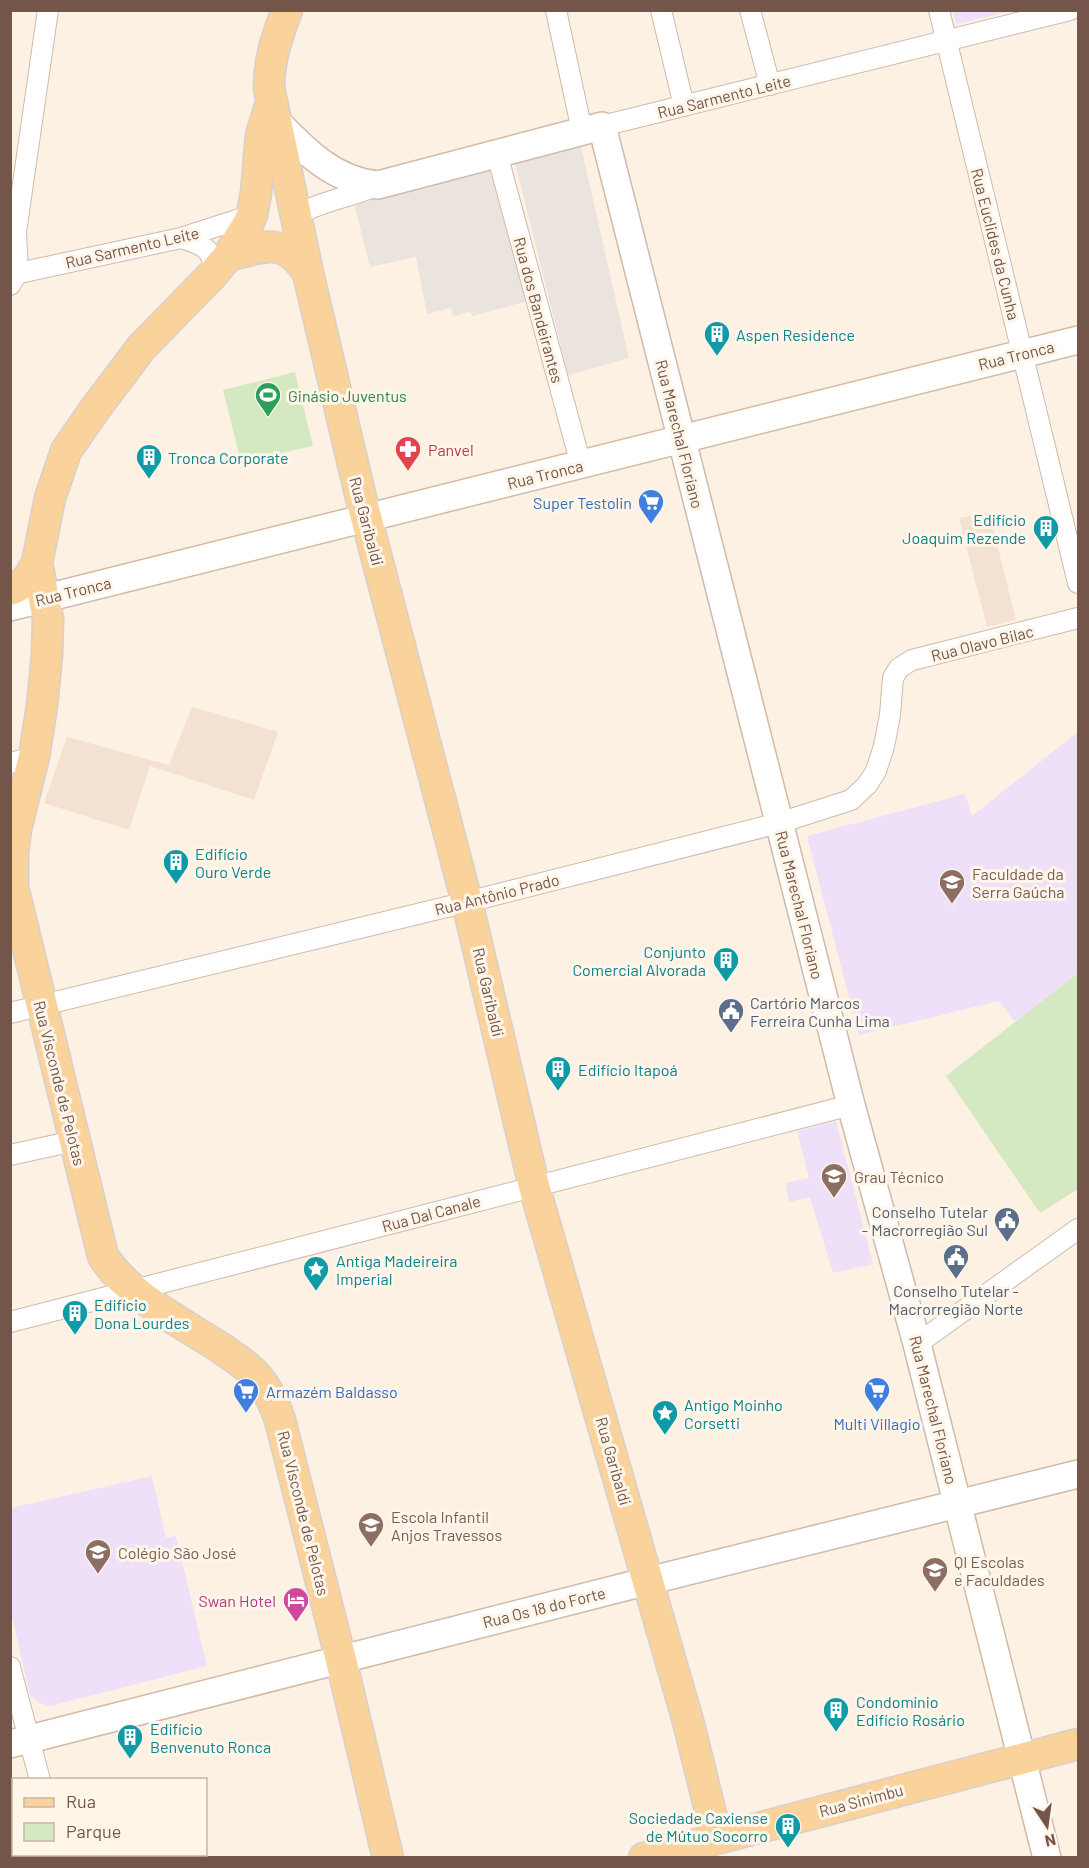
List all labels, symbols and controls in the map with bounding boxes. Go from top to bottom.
street label: Rua Sarmento Leite [655,70,793,122]
street label: Rua Euclides da Cunha [968,166,1024,322]
street label: Rua Sarmento Leite [63,222,201,272]
street label: Rua dos Bandeirantes [510,235,568,385]
building icon: Aspen Residence [702,319,732,357]
place label: Aspen Residence [736,325,855,344]
street label: Rua Tronca [976,336,1056,374]
street label: Rua Marechal Floriano [652,358,708,510]
sports icon: Ginásio Juventus [253,380,283,418]
place label: Ginásio Juventus [288,386,407,405]
pharmacy icon: Panvel [393,434,423,472]
place label: Panvel [428,440,474,459]
building icon: Tronca Corporate [134,442,164,480]
place label: Tronca Corporate [168,448,289,467]
street label: Rua Tronca [505,455,585,493]
street label: Rua Garibaldi [346,475,388,567]
supermarket icon: Super Testolin [636,487,666,525]
place label: Super Testolin [533,493,632,512]
place label: Edifício Joaquim Rezende [902,510,1026,547]
building icon: Edifício Joaquim Rezende [1031,513,1061,551]
street label: Rua Tronca [33,572,113,610]
street label: Rua Olavo Bilac [929,621,1035,665]
street label: Rua Marechal Floriano [772,829,828,981]
place label: Edifício Ouro Verde [195,844,271,881]
building icon: Edifício Ouro Verde [161,847,191,885]
place label: Faculdade da Serra Gaúcha [972,864,1064,901]
school or university icon: Faculdade da Serra Gaúcha [937,867,967,905]
street label: Rua Antônio Prado [433,869,561,919]
place label: Conjunto Comercial Alvorada [572,942,706,979]
building icon: Conjunto Comercial Alvorada [711,945,741,983]
street label: Rua Garibaldi [470,946,508,1038]
place label: Cartório Marcos Ferreira Cunha Lima [750,993,890,1030]
public building icon: Cartório Marcos Ferreira Cunha Lima [716,996,746,1034]
street label: Rua Visconde de Pelotas [30,999,90,1167]
building icon: Edifício Itapoá [543,1054,573,1092]
place label: Edifício Itapoá [578,1060,678,1079]
school or university icon: Grau Técnico [819,1161,849,1199]
place label: Grau Técnico [854,1167,944,1186]
street label: Rua Dal Canale [380,1191,482,1235]
place label: Conselho Tutelar - Macrorregião Sul [862,1202,988,1239]
public building icon: Conselho Tutelar - Macrorregião Sul [992,1205,1022,1243]
public building icon: Conselho Tutelar - Macrorregião Norte [941,1242,971,1280]
place label: Antiga Madeireira Imperial [336,1251,457,1288]
place icon: Antiga Madeireira Imperial [301,1254,331,1292]
place label: Conselho Tutelar - Macrorregião Norte [889,1281,1023,1318]
place label: Edifício Dona Lourdes [94,1295,190,1332]
building icon: Edifício Dona Lourdes [60,1298,90,1336]
street label: Rua Marechal Floriano [906,1334,962,1486]
supermarket icon: Multi Villagio [862,1375,892,1413]
supermarket icon: Armazém Baldasso [231,1376,261,1414]
place label: Armazém Baldasso [266,1382,398,1401]
place label: Antigo Moinho Corsetti [684,1395,783,1432]
place icon: Antigo Moinho Corsetti [650,1398,680,1436]
place label: Multi Villagio [833,1414,921,1433]
street label: Rua Garibaldi [592,1415,636,1507]
street label: Rua Visconde de Pelotas [274,1429,334,1597]
place label: Escola Infantil Anjos Travessos [391,1507,502,1544]
school or university icon: Escola Infantil Anjos Travessos [356,1510,386,1548]
school or university icon: Colégio São José [83,1537,113,1575]
place label: Colégio São José [118,1543,237,1562]
place label: QI Escolas e Faculdades [954,1552,1045,1589]
school or university icon: QI Escolas e Faculdades [920,1555,950,1593]
street label: Rua Os 18 do Forte [481,1583,607,1631]
hotel icon: Swan Hotel [281,1585,311,1623]
place label: Swan Hotel [198,1591,276,1610]
place label: Condomínio Edifício Rosário [856,1692,965,1729]
building icon: Condomínio Edifício Rosário [821,1695,851,1733]
place label: Edifício Benvenuto Ronca [150,1719,271,1756]
building icon: Edifício Benvenuto Ronca [115,1722,145,1760]
legend [12,1778,207,1856]
street label: Rua Sinimbu [817,1780,905,1820]
text: Rua [66,1790,96,1812]
north arrow [1017,1796,1077,1856]
place label: Sociedade Caxiense de Mútuo Socorro [629,1808,768,1845]
building icon: Sociedade Caxiense de Mútuo Socorro [773,1811,803,1849]
text: Parque [66,1820,121,1842]
text: N [1043,1831,1058,1852]

